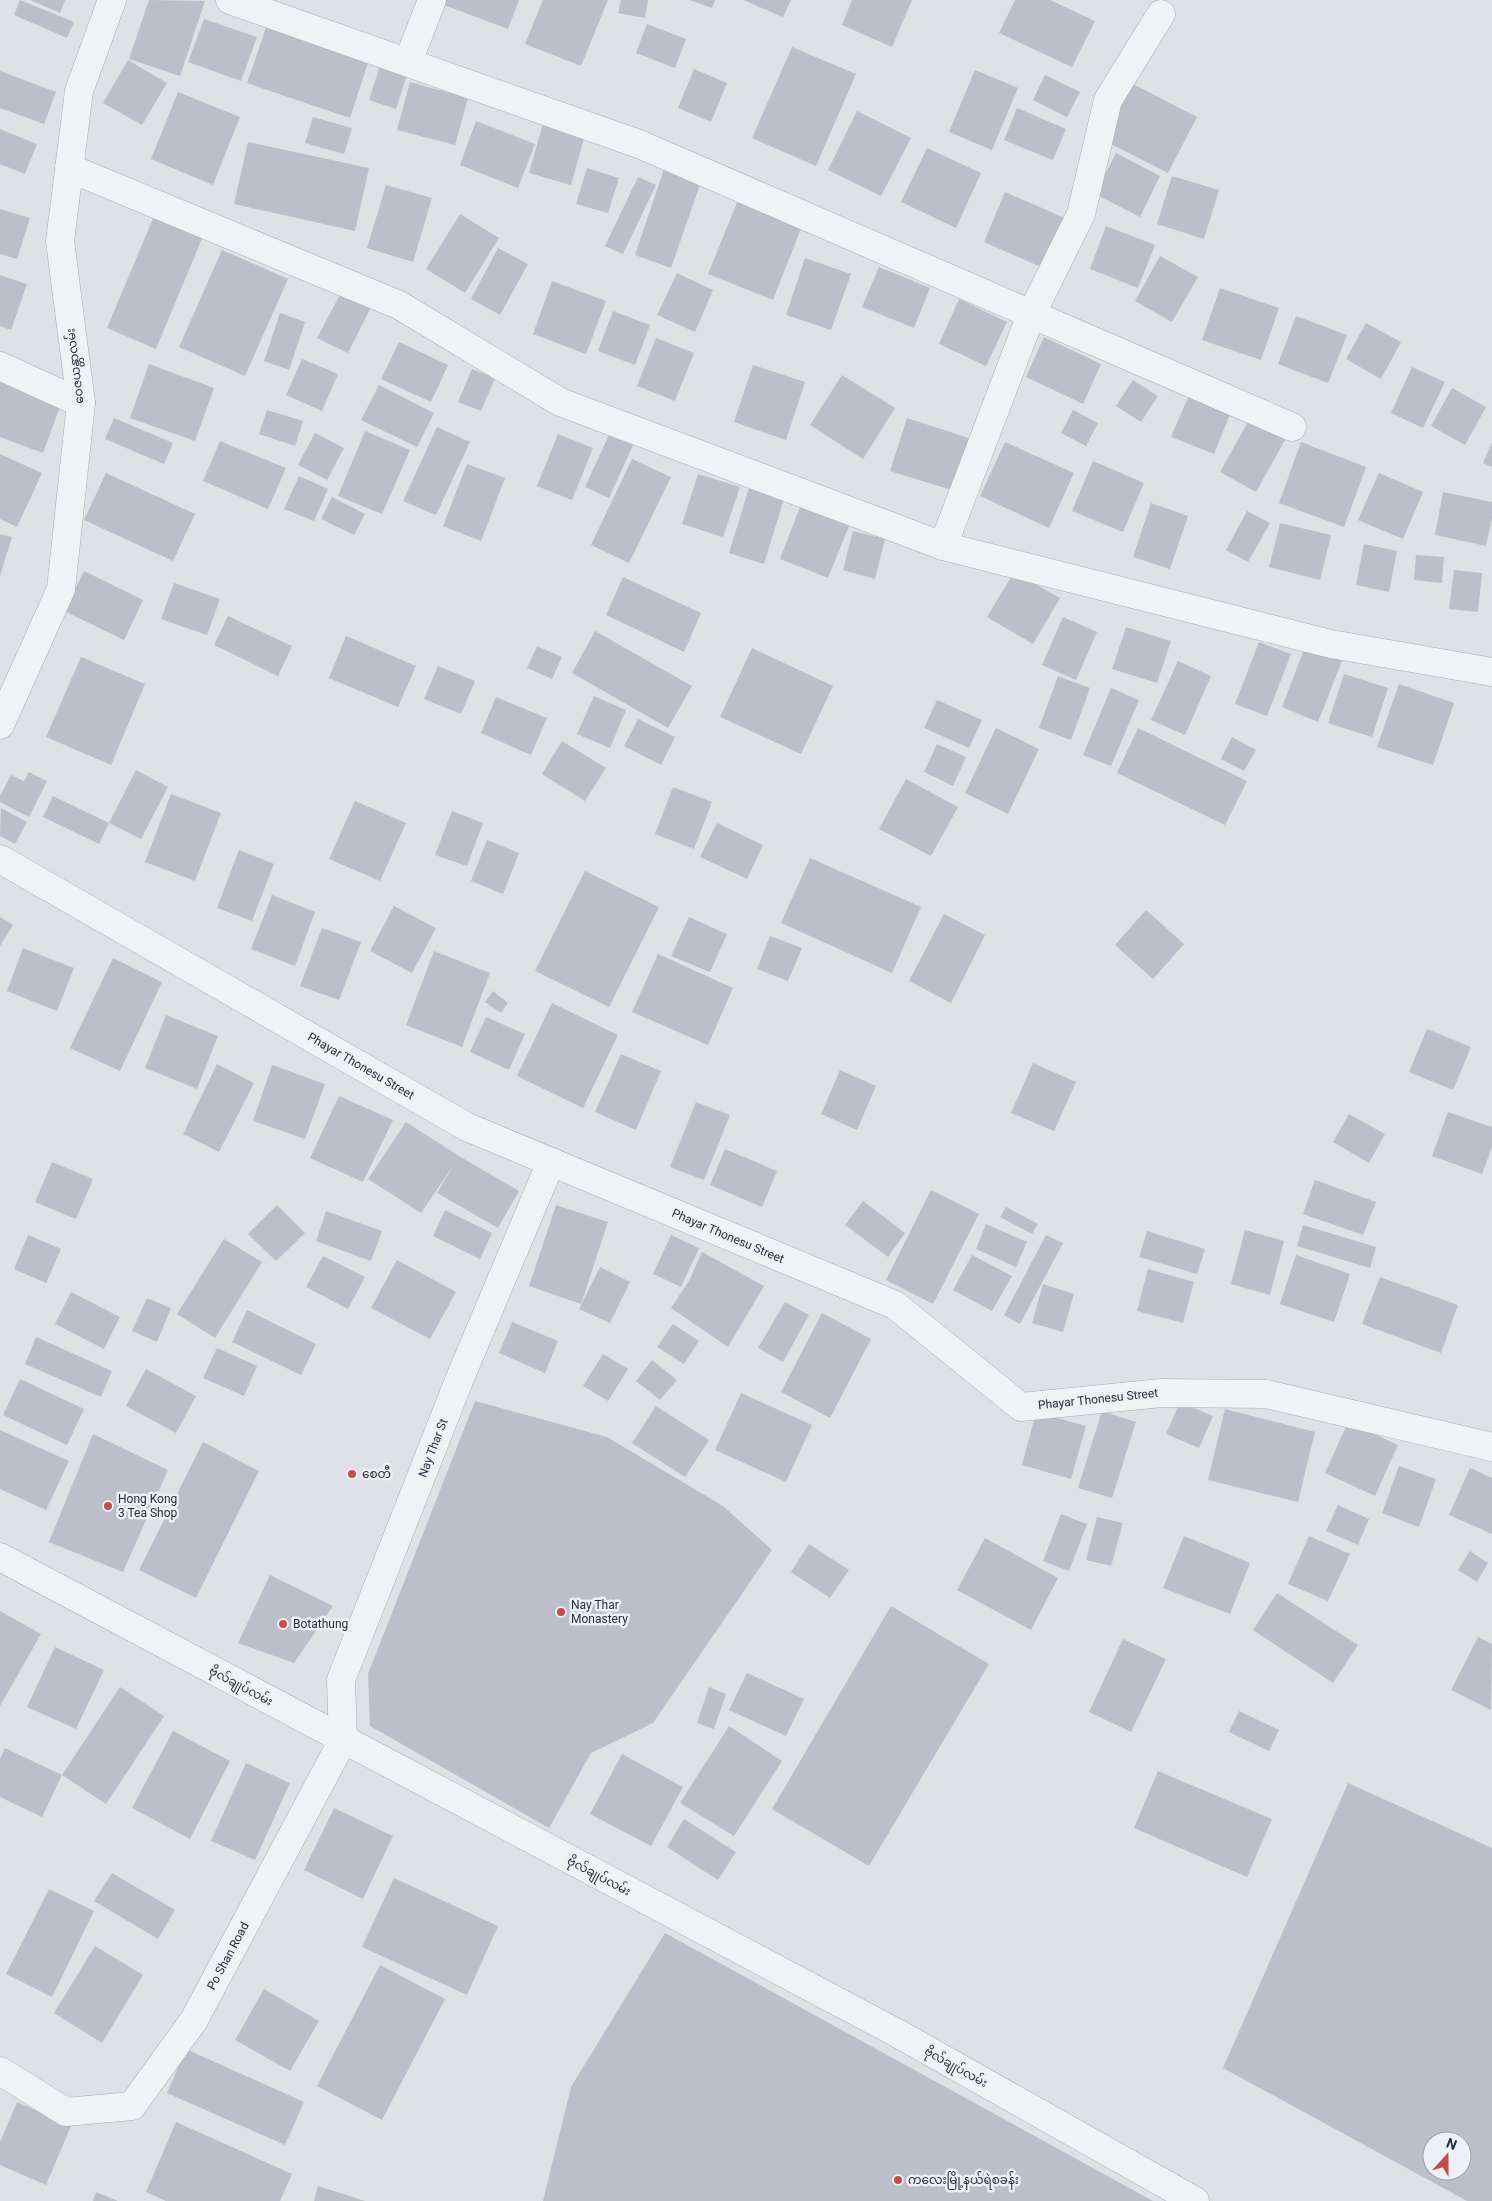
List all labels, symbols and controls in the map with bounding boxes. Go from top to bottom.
street label: ဝေဇယန္တာလမ်း [61,327,90,405]
street label: Phayar Thonesu Street [305,1030,417,1102]
street label: Phayar Thonesu Street [670,1206,786,1266]
street label: Phayar Thonesu Street [1037,1386,1159,1412]
street label: Nay Thar St [415,1417,451,1479]
place label: စေတီ [362,1465,391,1481]
marker: စေတီ [346,1468,358,1480]
place label: Hong Kong 3 Tea Shop [118,1492,178,1520]
marker: Hong Kong 3 Tea Shop [102,1500,114,1512]
place label: Nay Thar Monastery [571,1598,628,1626]
marker: Nay Thar Monastery [555,1606,567,1618]
place label: Botathung [293,1617,348,1631]
marker: Botathung [277,1618,289,1630]
street label: ဗိုလ်ချုပ်လမ်း [205,1662,276,1711]
street label: ဗိုလ်ချုပ်လမ်း [563,1852,634,1901]
street label: Po Shan Road [204,1920,252,1992]
street label: ဗိုလ်ချုပ်လမ်း [921,2042,991,2093]
north arrow [1422,2131,1472,2181]
text: N [1444,2135,1459,2153]
place label: ကလေးမြို့နယ်ရဲစခန်း [908,2171,1019,2190]
marker: ကလေးမြို့နယ်ရဲစခန်း [892,2174,904,2186]

